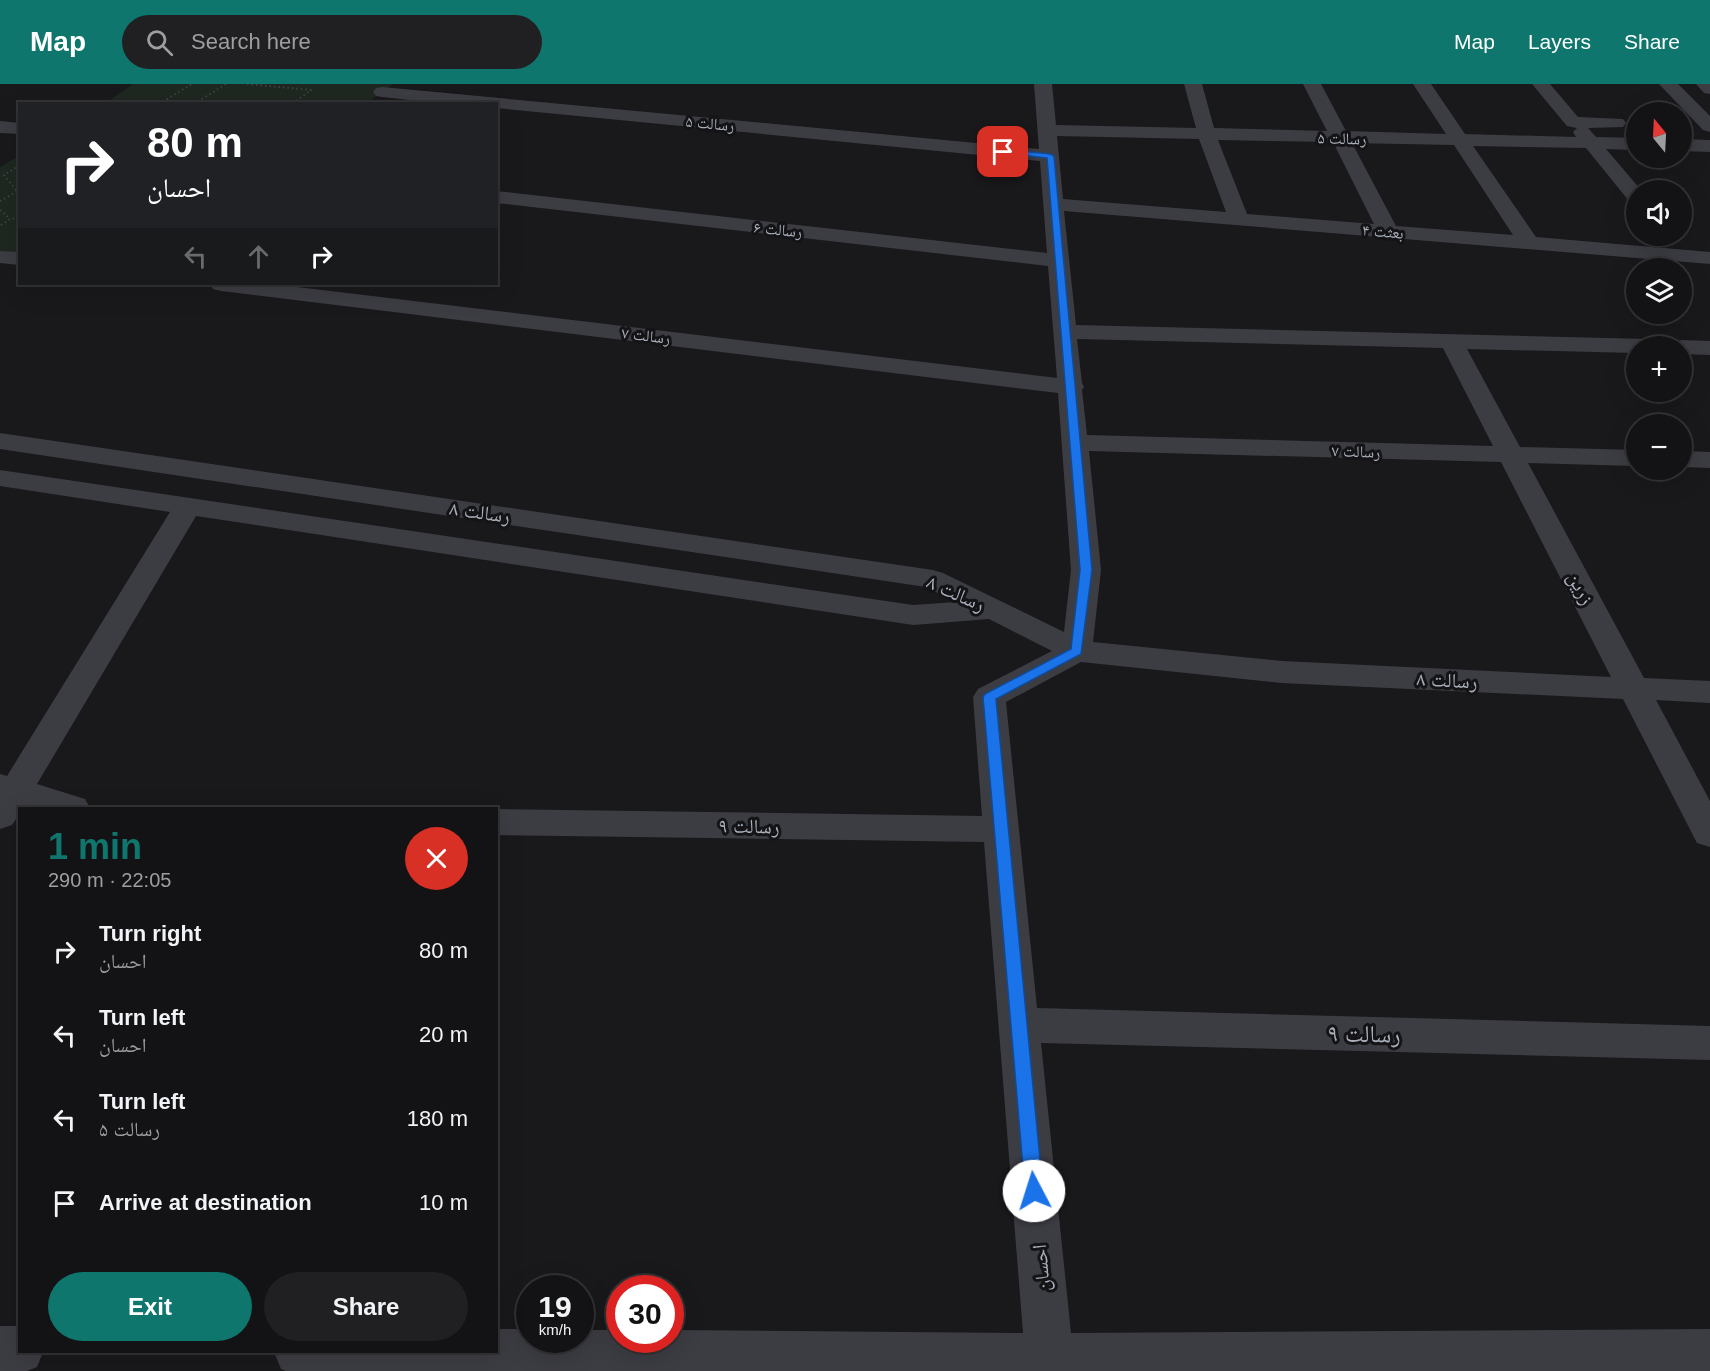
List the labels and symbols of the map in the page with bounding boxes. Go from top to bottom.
north arrow [1626,102,1692,168]
street label: رسالت ۵ [685,113,735,135]
pin [977,126,1028,177]
street label: رسالت ۵ [1317,130,1367,148]
street label: رسالت ۶ [753,218,803,241]
street label: بعثت ۴ [1362,221,1404,242]
street label: رسالت ۷ [621,324,671,348]
street label: رسالت ۷ [1331,442,1381,462]
street label: رسالت ۸ [448,497,512,527]
street label: زرین [1562,568,1599,609]
street label: رسالت ۸ [924,571,988,615]
street label: رسالت ۸ [1416,667,1478,693]
street label: رسالت ۹ [718,814,780,838]
street label: رسالت ۹ [1327,1019,1401,1048]
position arrow [1002,1159,1066,1223]
street label: احسان [1028,1243,1055,1293]
speed limit sign: 30 [606,1275,684,1353]

